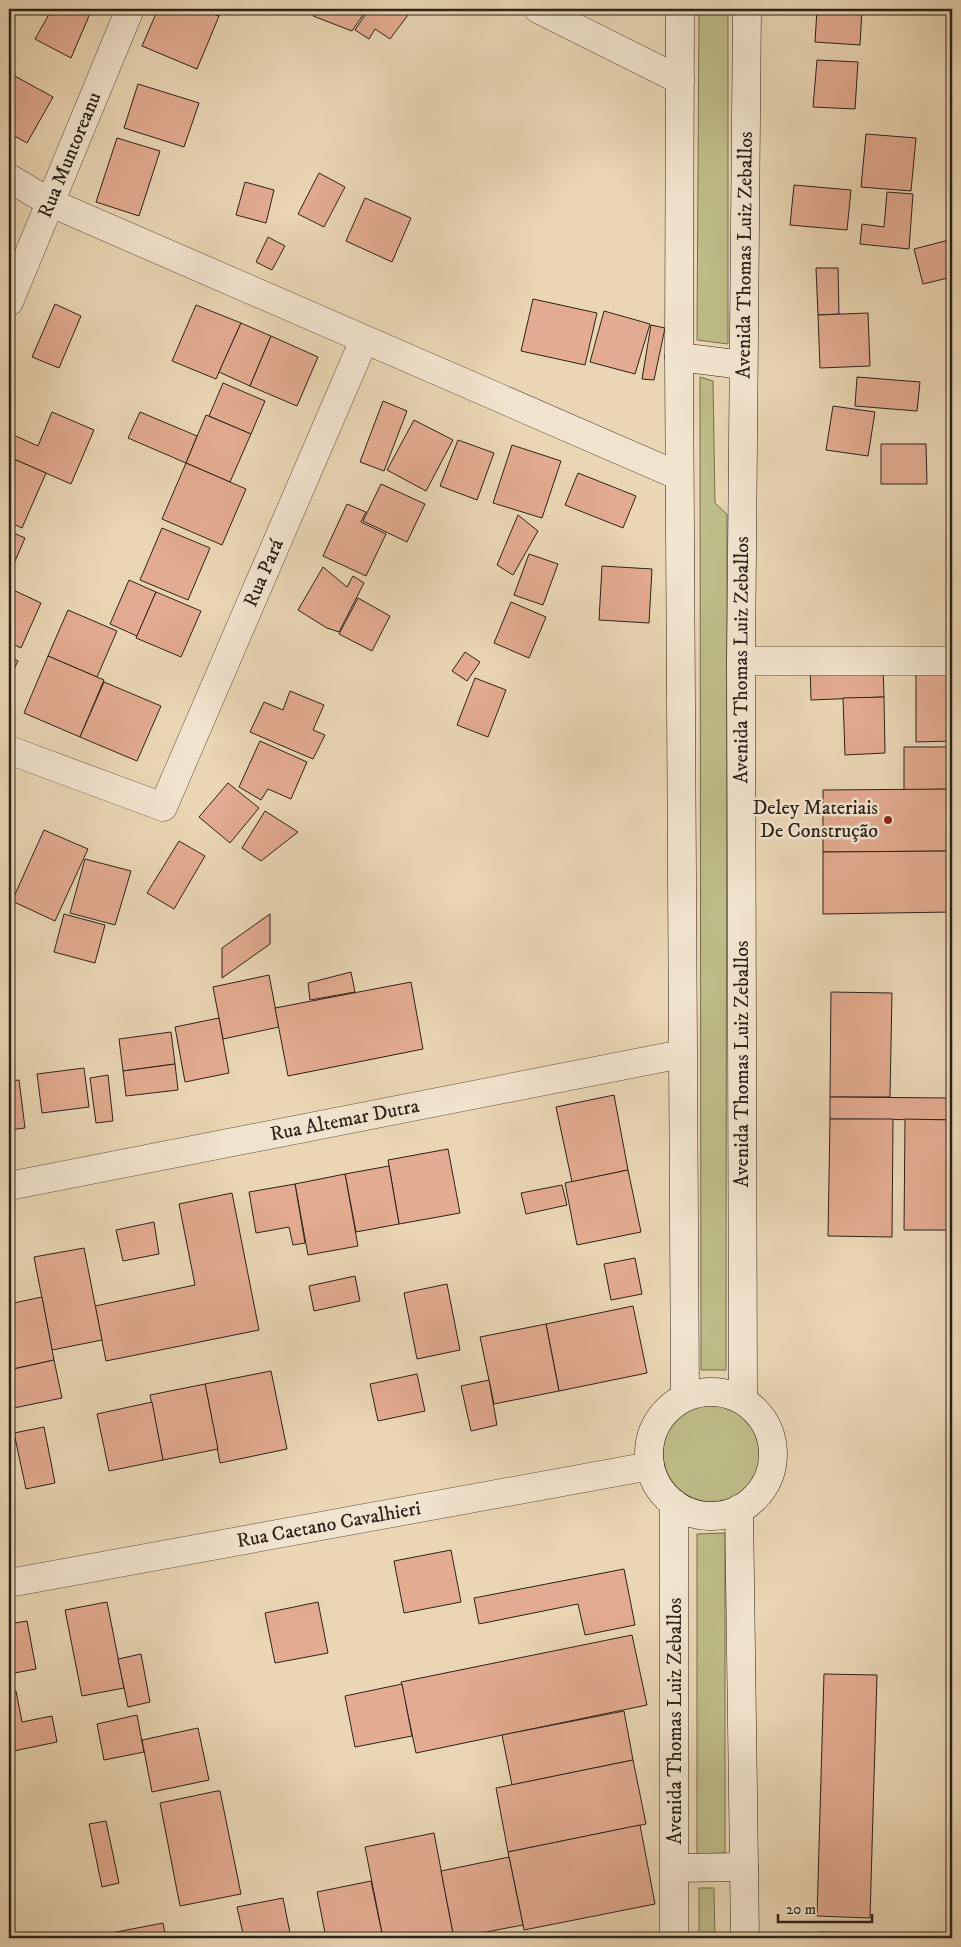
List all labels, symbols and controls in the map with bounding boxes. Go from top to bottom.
street label: Rua Muntoreanu [33,88,107,222]
street label: Avenida Thomas Luiz Zeballos [731,131,758,379]
street label: Rua Pará [238,535,290,611]
street label: Avenida Thomas Luiz Zeballos [728,536,755,784]
place label: Deley Materiais De Construção [752,796,878,844]
marker: Deley Materiais De Construção [882,814,894,826]
street label: Avenida Thomas Luiz Zeballos [730,940,755,1188]
street label: Rua Altemar Dutra [268,1093,422,1147]
street label: Rua Caetano Cavalhieri [235,1496,423,1554]
street label: Avenida Thomas Luiz Zeballos [663,1597,688,1845]
scale bar [778,1892,872,1924]
text: 20 m [786,1900,816,1919]

